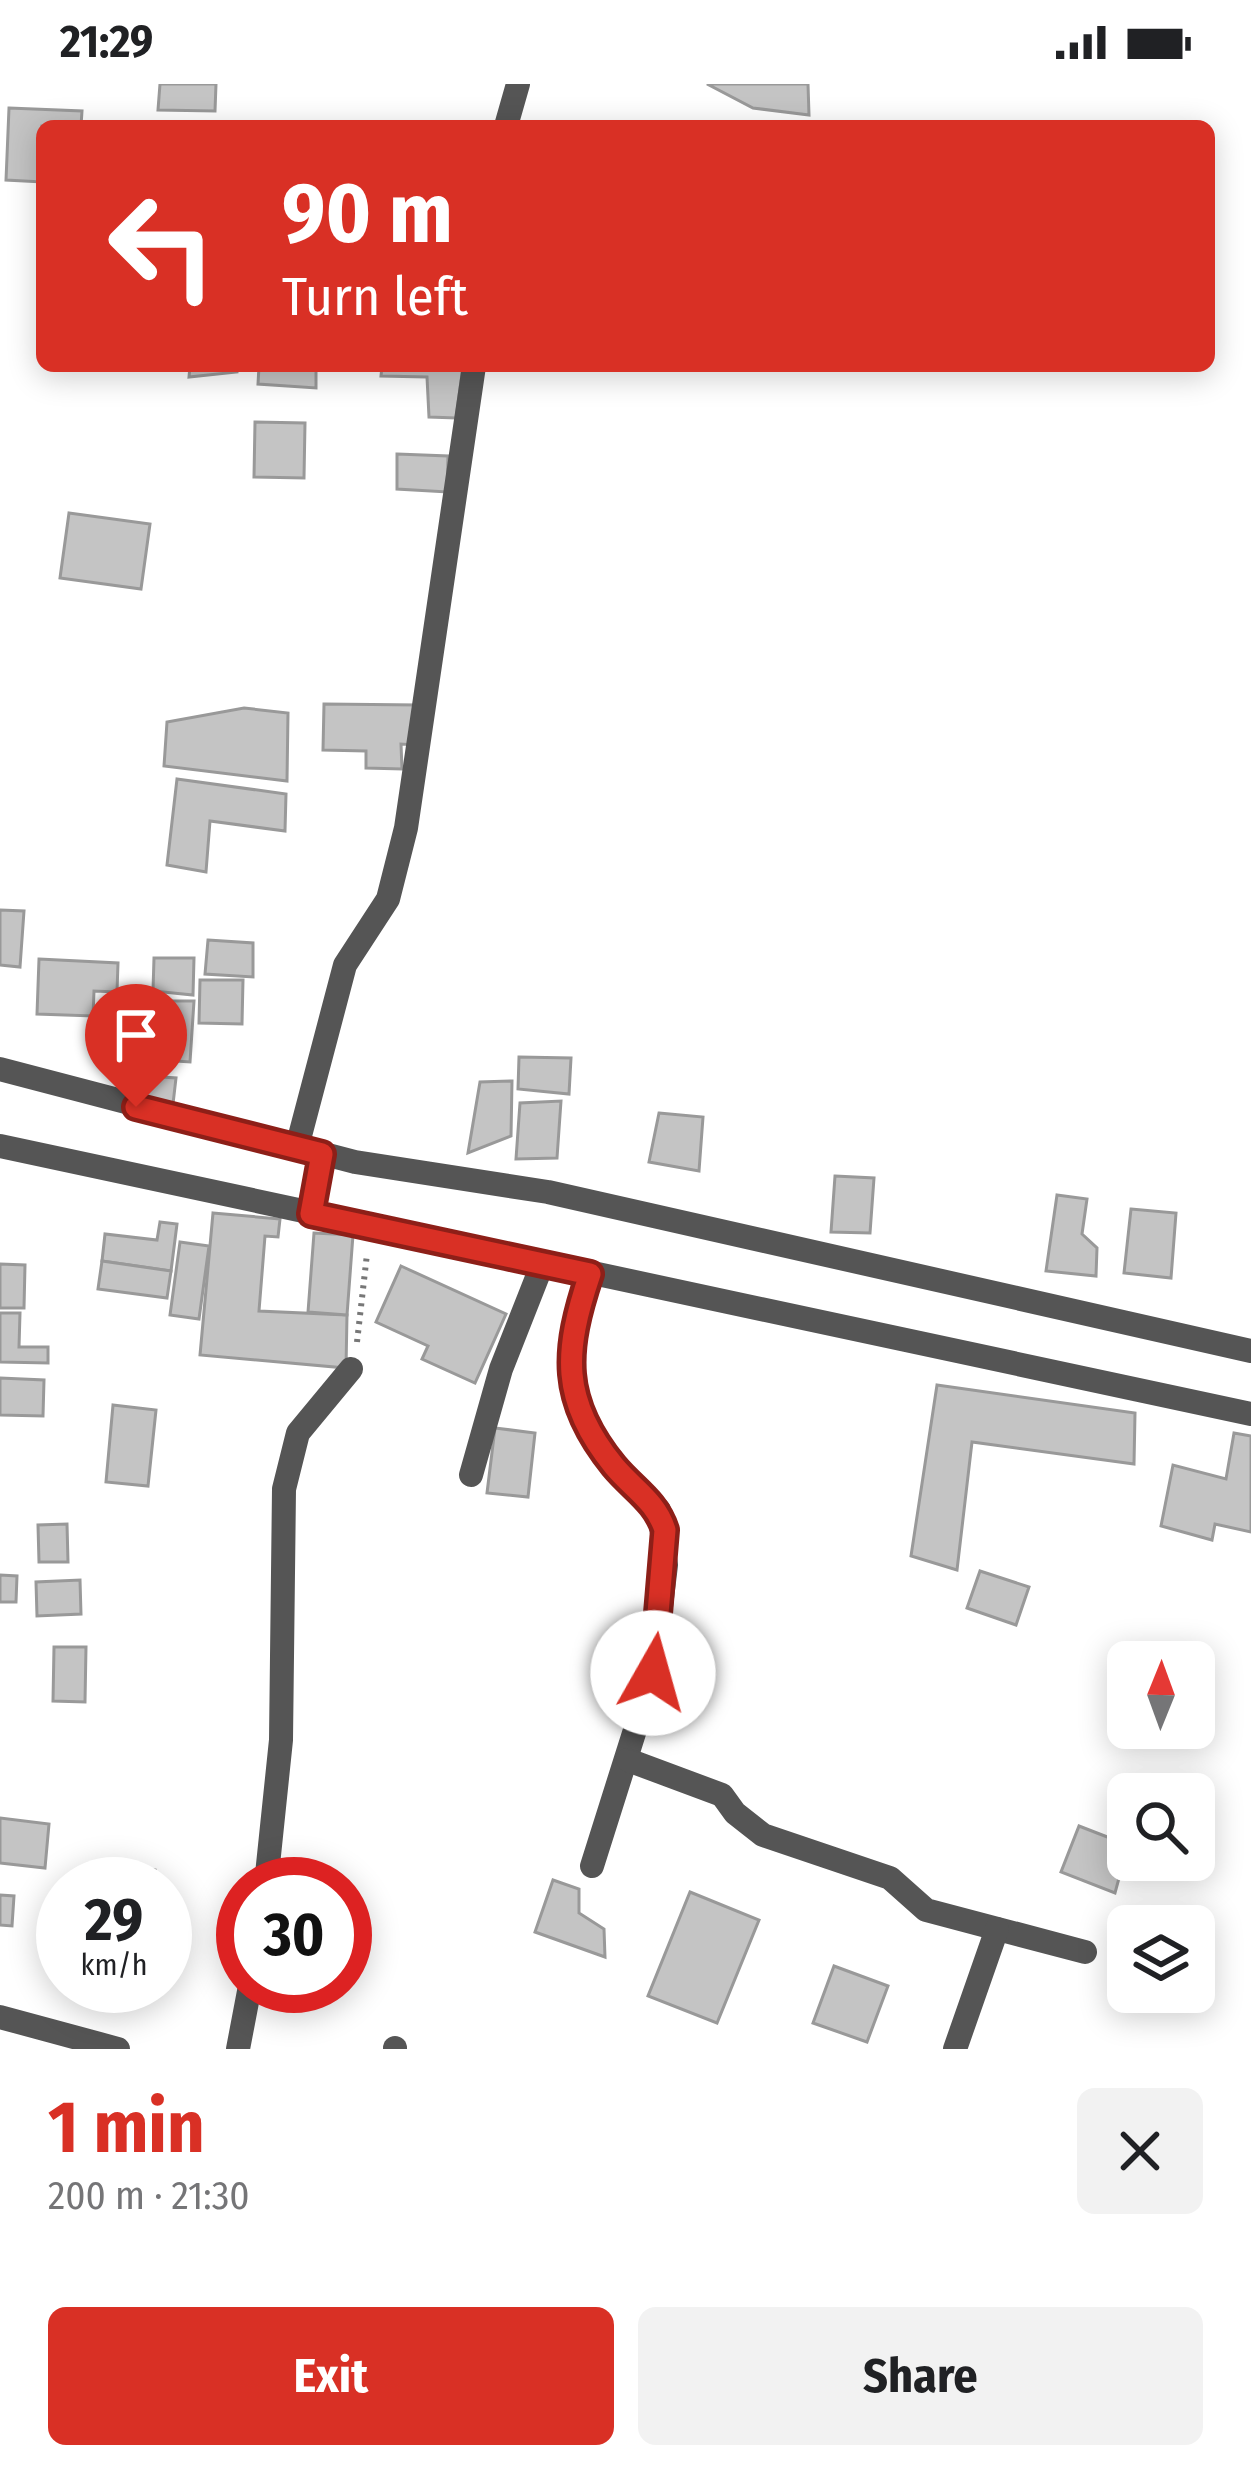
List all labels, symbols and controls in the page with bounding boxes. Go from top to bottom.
text: 21:29 [60,15,153,69]
text: 90 m [282,163,453,264]
icon: left [84,168,240,324]
text: Turn left [282,265,468,329]
pin [85,984,187,1107]
icon: arrive [103,1002,169,1068]
position arrow [590,1610,716,1736]
north arrow [1107,1641,1215,1749]
map controls [1107,1641,1215,2013]
button: search [1107,1773,1215,1881]
speed limit sign: 30 [216,1857,372,2013]
text: 29 [85,1884,143,1956]
button: layers [1107,1905,1215,2013]
text: km/h [81,1947,147,1983]
text: 1 min [48,2085,205,2171]
button: close [1077,2088,1203,2214]
text: 200 m · 21:30 [48,2173,250,2219]
button: Exit [48,2307,614,2445]
button: Share [638,2307,1203,2445]

